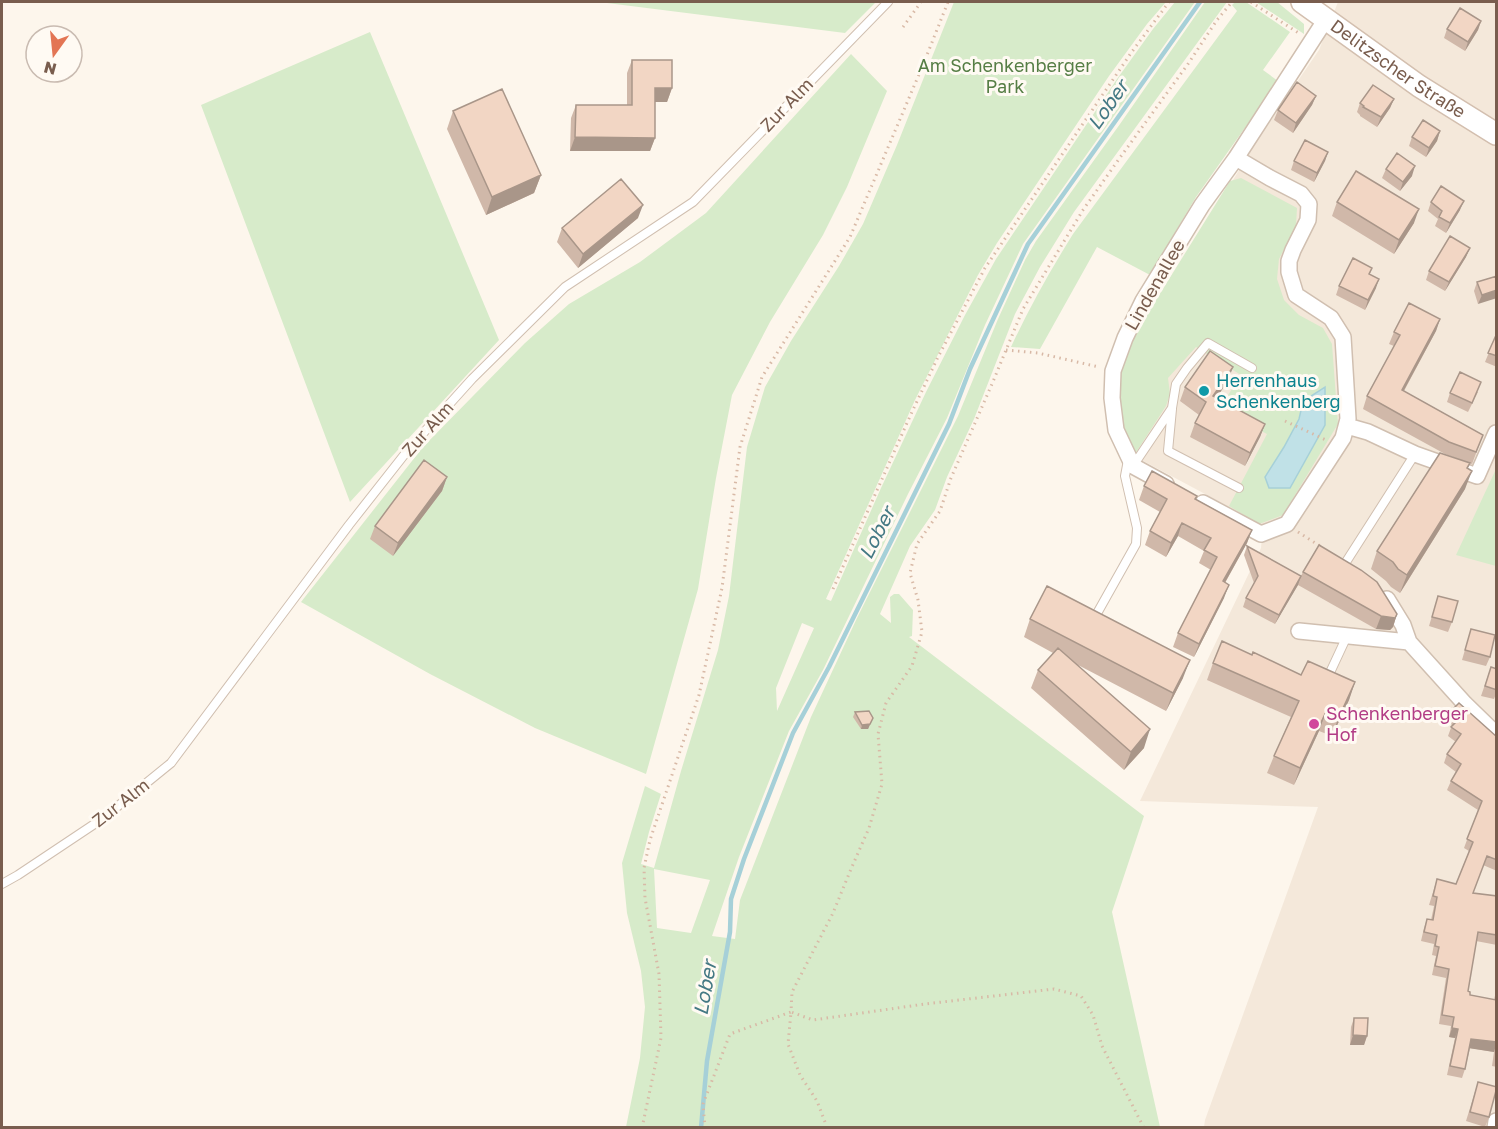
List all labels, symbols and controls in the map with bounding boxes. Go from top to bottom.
street label: Delitzscher Straße [1327,14,1470,122]
north arrow [24,24,84,84]
park label: Am Schenkenberger Park [918,54,1092,97]
text: N [42,57,59,80]
water label: Lober [1082,72,1135,134]
street label: Zur Alm [755,73,817,136]
street label: Lindenallee [1119,235,1189,334]
place label: Herrenhaus Schenkenberg [1216,369,1341,412]
marker: Herrenhaus Schenkenberg [1197,384,1211,398]
street label: Zur Alm [397,396,458,460]
water label: Lober [853,500,901,562]
place label: Schenkenberger Hof [1326,702,1468,745]
marker: Schenkenberger Hof [1307,717,1321,731]
street label: Zur Alm [88,773,153,831]
water label: Lober [687,956,721,1017]

